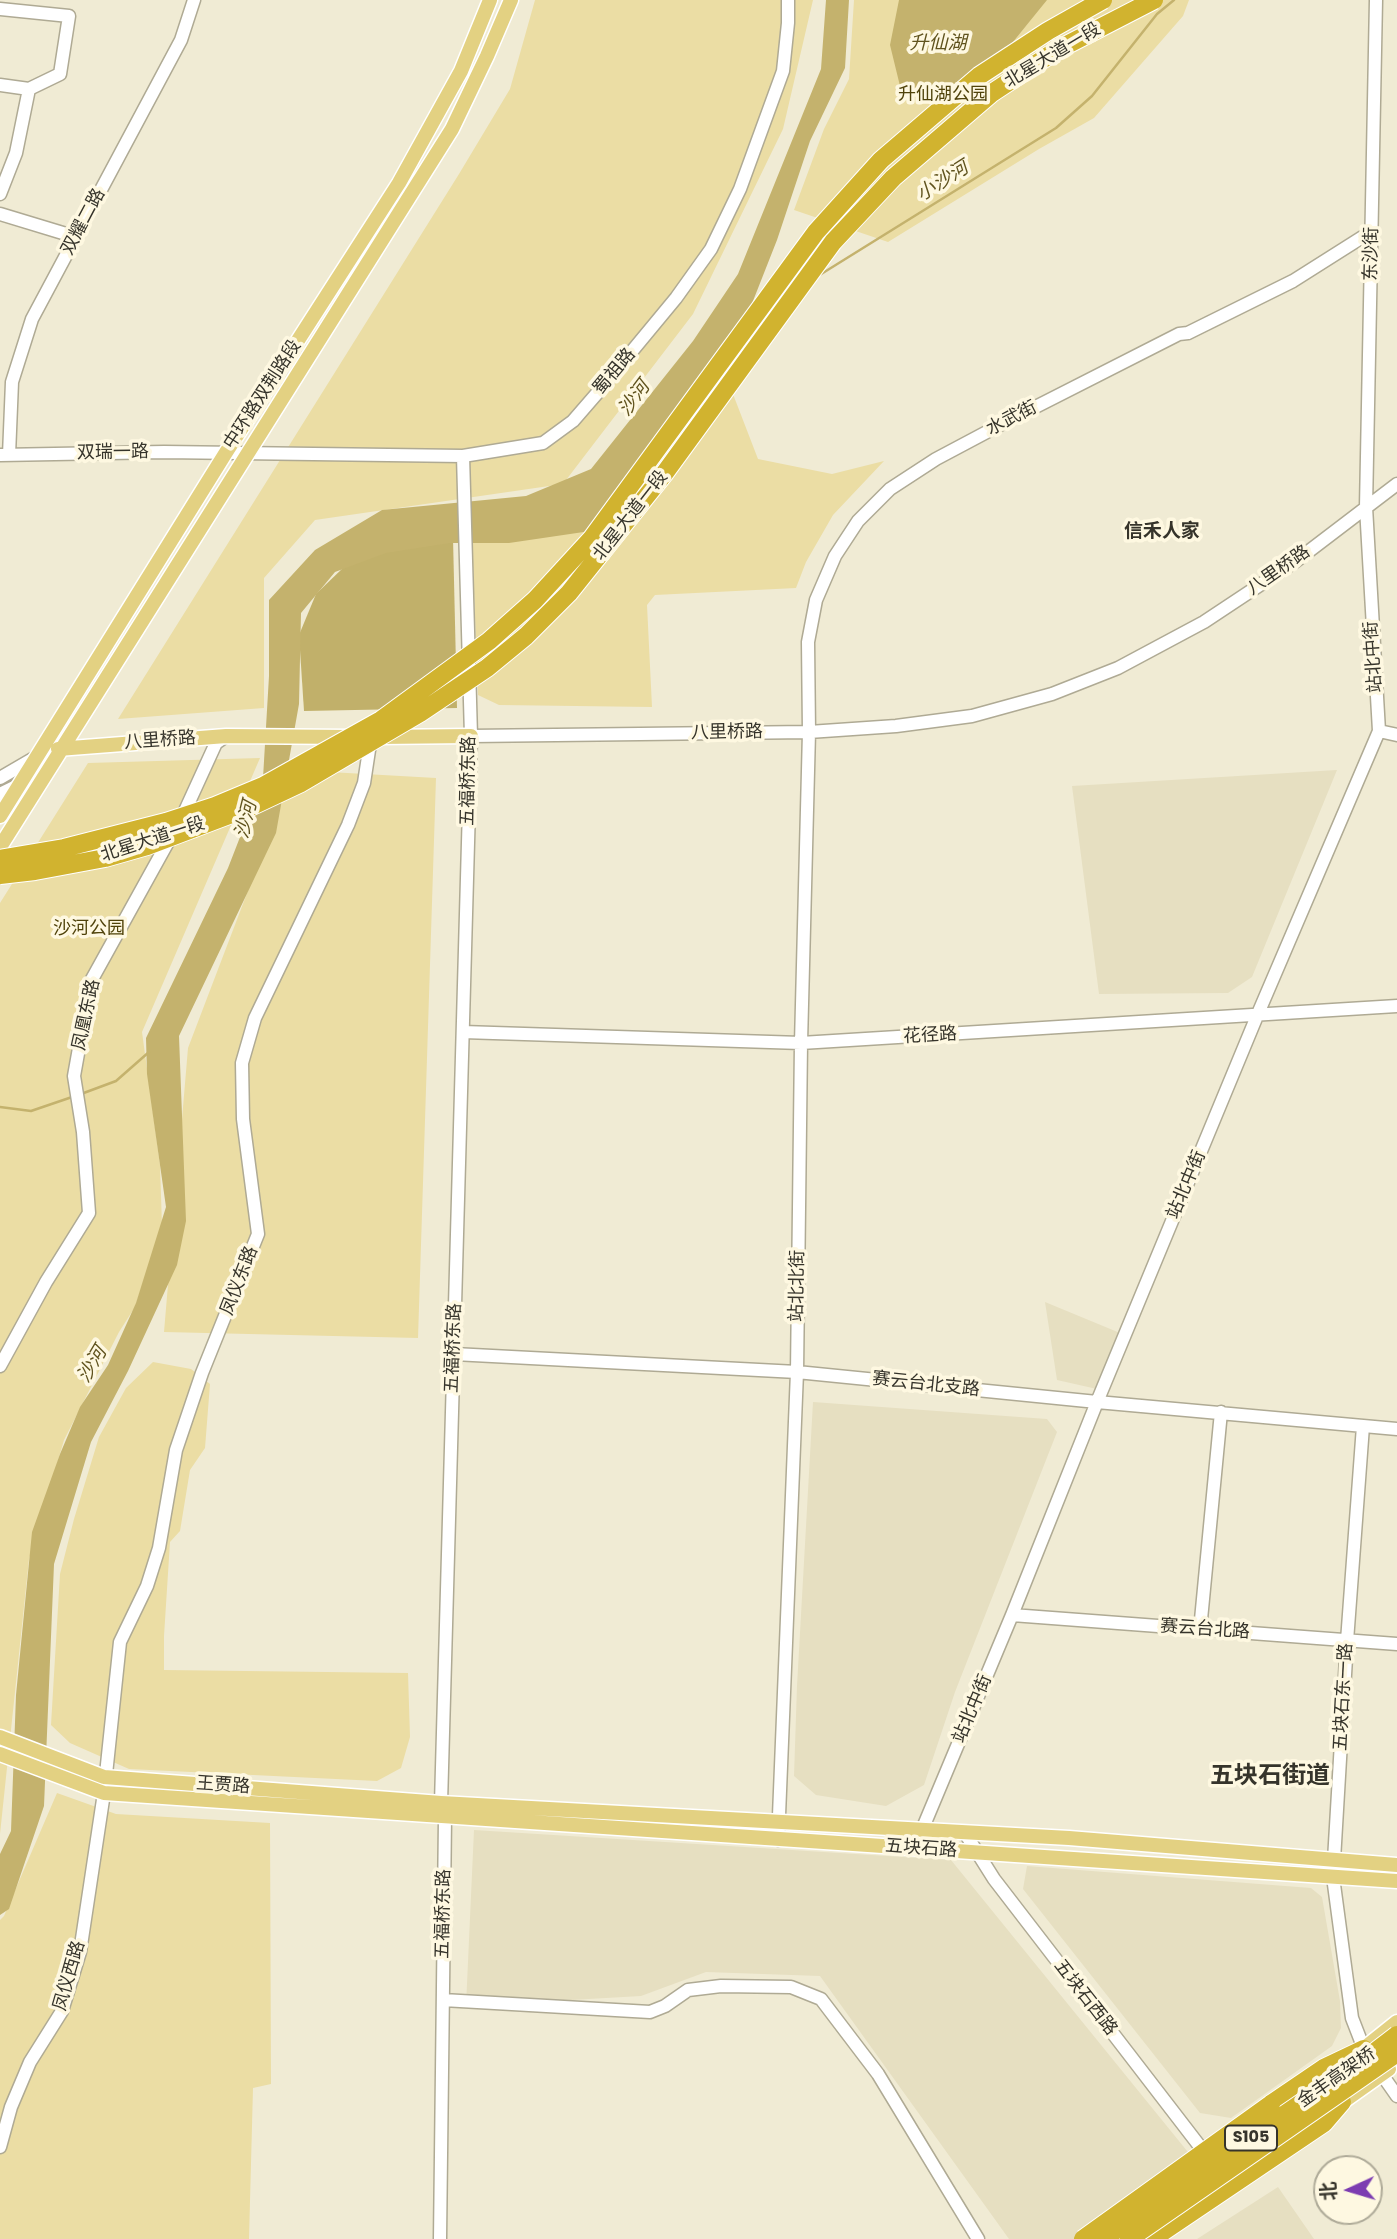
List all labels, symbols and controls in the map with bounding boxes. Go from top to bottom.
street label: 北星大道一段 [1001,19,1105,93]
water label: 升仙湖 [910,33,966,55]
park label: 升仙湖公园 [898,84,988,106]
water label: 小沙河 [913,157,973,207]
street label: 双耀二路 [58,185,110,259]
street label: 东沙街 [1361,227,1383,281]
street label: 中环路双荆路段 [220,336,306,454]
street label: 蜀祖路 [589,344,641,400]
water label: 沙河 [614,377,656,421]
street label: 水武街 [983,397,1041,441]
street label: 双瑞一路 [77,442,149,464]
street label: 北星大道一段 [589,467,673,565]
district label: 信禾人家 [1124,521,1200,543]
street label: 八里桥路 [1243,542,1315,600]
street label: 站北中街 [1361,620,1387,694]
street label: 八里桥路 [691,722,763,744]
street label: 八里桥路 [123,728,197,754]
street label: 五福桥东路 [457,736,481,826]
water label: 沙河 [231,799,263,841]
street label: 北星大道一段 [98,813,208,867]
park label: 沙河公园 [53,918,125,940]
street label: 凤凰东路 [69,978,105,1052]
street label: 花径路 [902,1024,958,1048]
street label: 站北中街 [1163,1148,1211,1222]
street label: 凤仪东路 [217,1244,263,1318]
street label: 站北北街 [787,1250,809,1322]
street label: 五福桥东路 [442,1303,466,1393]
water label: 沙河 [73,1343,113,1387]
street label: 赛云台北支路 [871,1369,981,1401]
street label: 赛云台北路 [1159,1616,1251,1644]
street label: 五块石东一路 [1330,1643,1358,1751]
street label: 站北中街 [949,1672,997,1746]
district label: 五块石街道 [1210,1763,1330,1791]
street label: 王贾路 [195,1773,251,1799]
street label: 五块石路 [884,1836,958,1862]
street label: 五福桥东路 [432,1869,456,1959]
street label: 凤仪西路 [50,1938,90,2014]
street label: 五块石西路 [1049,1956,1121,2040]
street label: 金丰高架桥 [1294,2043,1380,2113]
road number: S105 [1225,2126,1277,2150]
north arrow [1313,2155,1383,2225]
text: 北 [1314,2181,1343,2202]

